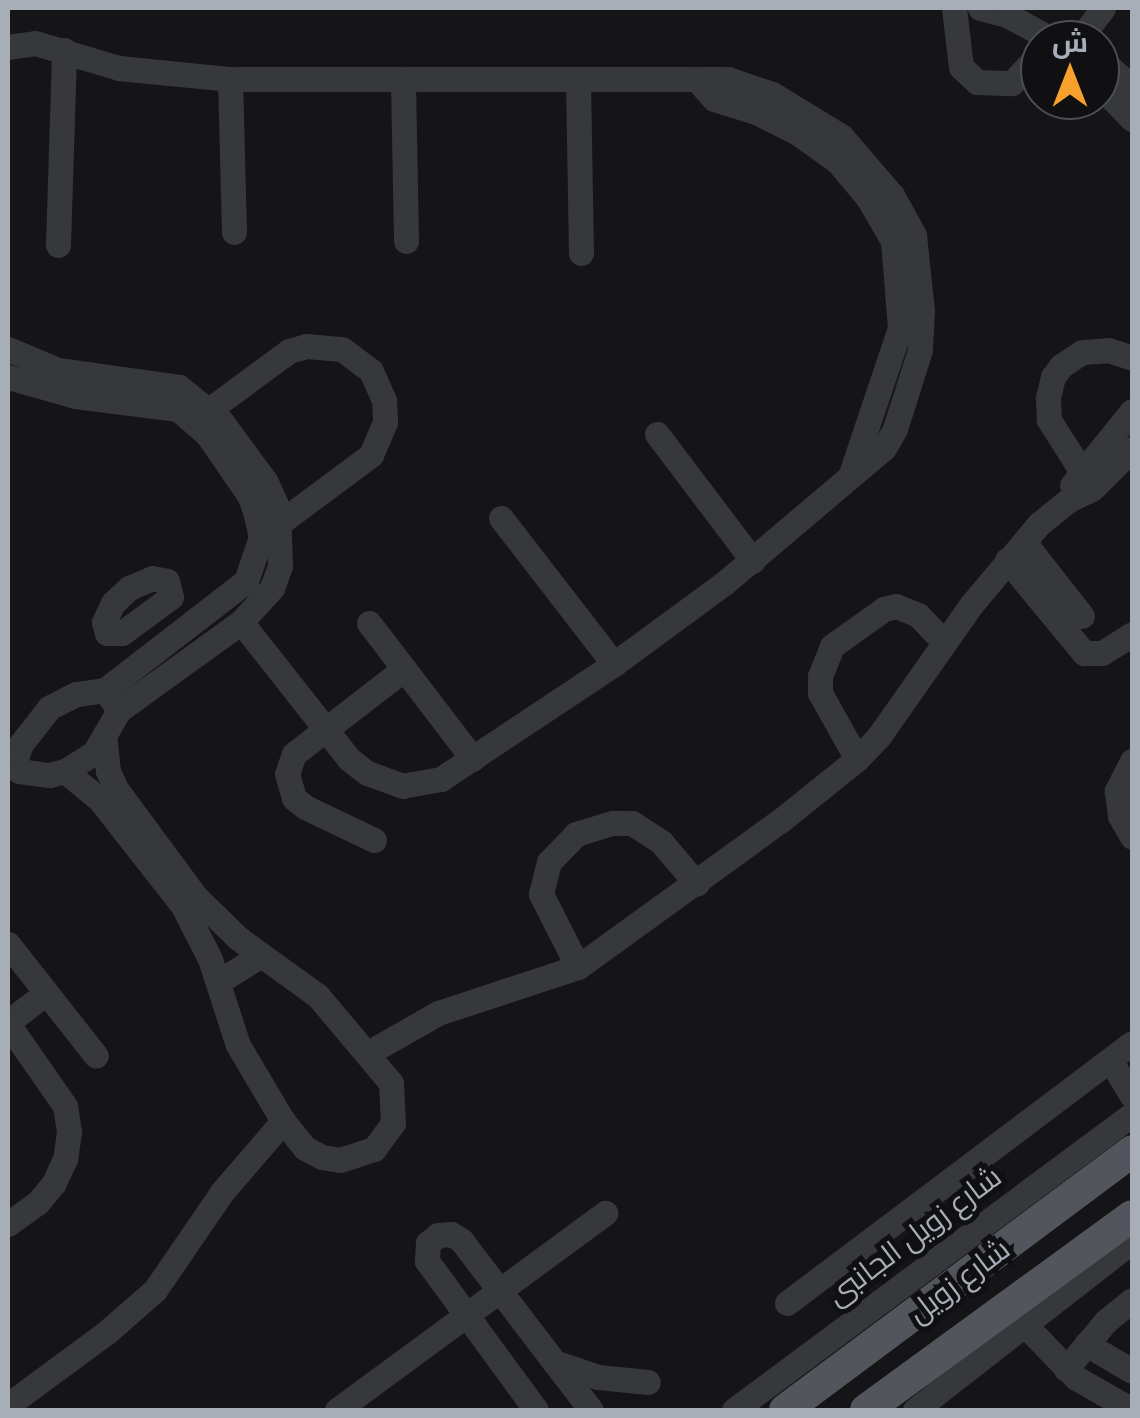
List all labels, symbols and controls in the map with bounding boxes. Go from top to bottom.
north arrow [1020,20,1120,120]
text: ش [1052,25,1088,59]
street label: شارع زويل الجانبى [820,1159,1008,1313]
street label: شارع زويل [901,1231,1017,1331]

